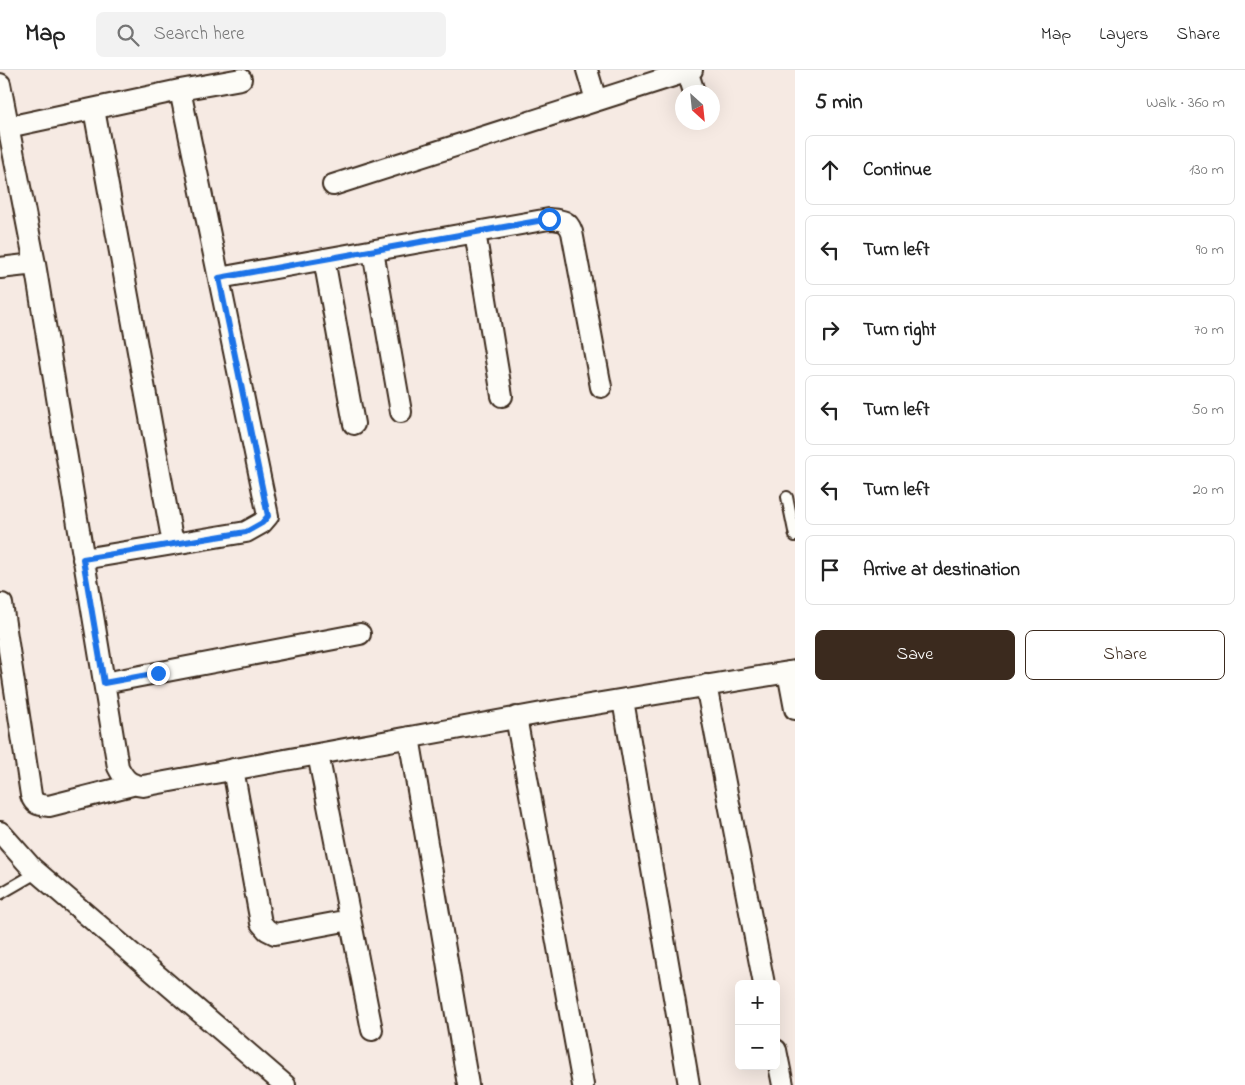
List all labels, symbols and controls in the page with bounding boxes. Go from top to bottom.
search box [96,12,446,57]
text: Map [25,17,66,52]
icon: search [114,21,142,49]
text: Search here [154,21,245,48]
text: Map [1041,22,1071,48]
text: Layers [1099,22,1149,48]
text: Share [1177,22,1220,48]
north arrow [675,85,720,130]
text: 5 min [815,88,863,118]
text: Walk · 360 m [1146,91,1225,115]
icon: ahead [816,156,844,184]
text: Continue [863,157,931,184]
text: 130 m [1189,158,1224,182]
route start [538,208,561,231]
icon: left [816,236,844,264]
text: Turn left [863,237,930,264]
text: 90 m [1196,238,1224,262]
icon: right [816,316,844,344]
text: Turn right [863,317,936,344]
text: 70 m [1194,318,1224,342]
icon: left [816,396,844,424]
text: Turn left [863,397,930,424]
text: 50 m [1192,398,1224,422]
icon: left [816,476,844,504]
text: Turn left [863,477,930,504]
text: 20 m [1193,478,1224,502]
icon: arrive [816,556,844,584]
text: Arrive at destination [863,557,1020,584]
button: Save [815,630,1015,680]
button: Share [1025,630,1225,680]
route end [147,662,170,685]
map controls [735,980,780,1070]
button: + [735,980,780,1025]
button: − [735,1025,780,1070]

